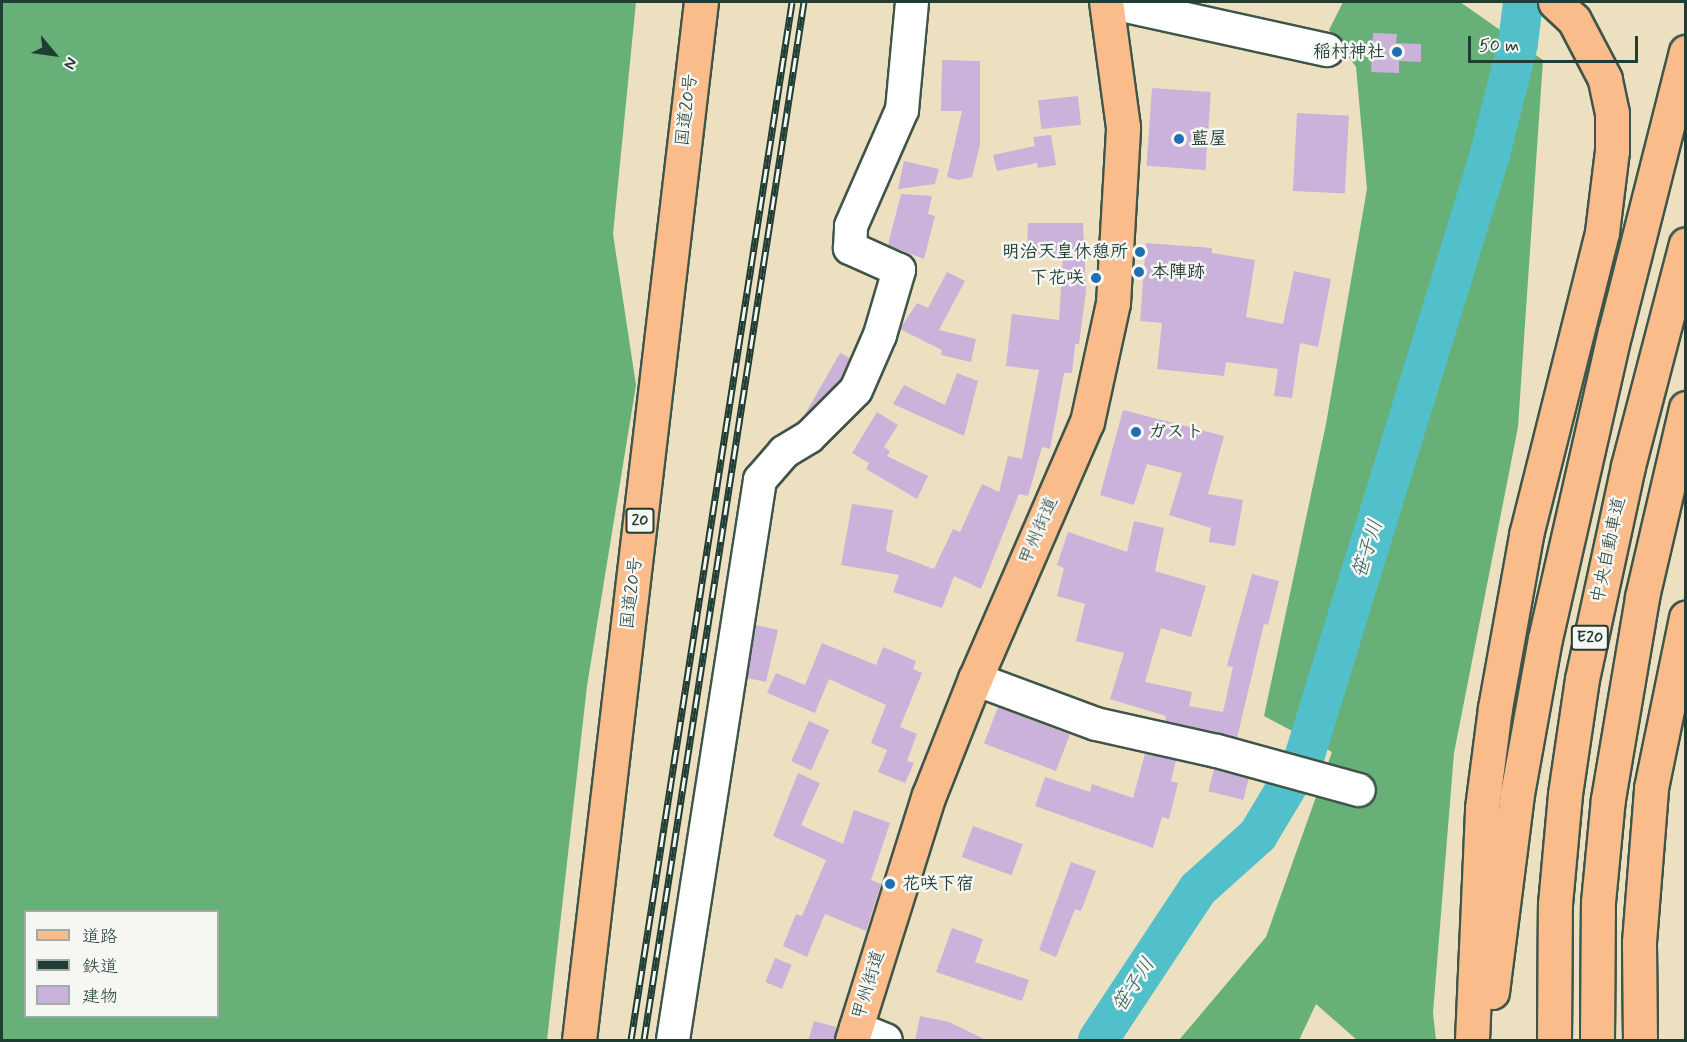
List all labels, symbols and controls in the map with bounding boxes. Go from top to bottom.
north arrow [24,24,84,84]
scale bar [1471,24,1640,62]
text: 50 m [1479,34,1519,58]
place label: 稲村神社 [1313,41,1385,63]
marker: 稲村神社 [1390,45,1404,59]
text: N [58,53,82,73]
street label: 国道20号 [672,72,702,148]
place label: 藍屋 [1191,128,1227,150]
marker: 藍屋 [1172,132,1186,146]
place label: 明治天皇休憩所 [1002,241,1128,263]
marker: 明治天皇休憩所 [1133,245,1147,259]
place label: 本陣跡 [1151,261,1205,283]
marker: 本陣跡 [1132,265,1146,279]
place label: 下花咲 [1030,267,1084,289]
marker: 下花咲 [1089,271,1103,285]
place label: ガスト [1148,421,1202,443]
marker: ガスト [1129,425,1143,439]
street label: 甲州街道 [1015,494,1063,568]
street label: 中央自動車道 [1587,495,1631,605]
road number: 20 [625,508,655,534]
water label: 笹子川 [1348,517,1388,581]
street label: 国道20号 [617,555,647,631]
road number: E20 [1570,625,1610,651]
place label: 花咲下宿 [902,873,974,895]
marker: 花咲下宿 [883,877,897,891]
legend [24,910,219,1018]
text: 道路 [82,925,118,949]
street label: 甲州街道 [848,947,890,1023]
water label: 笹子川 [1108,953,1160,1017]
text: 鉄道 [82,955,118,979]
text: 建物 [82,985,118,1009]

